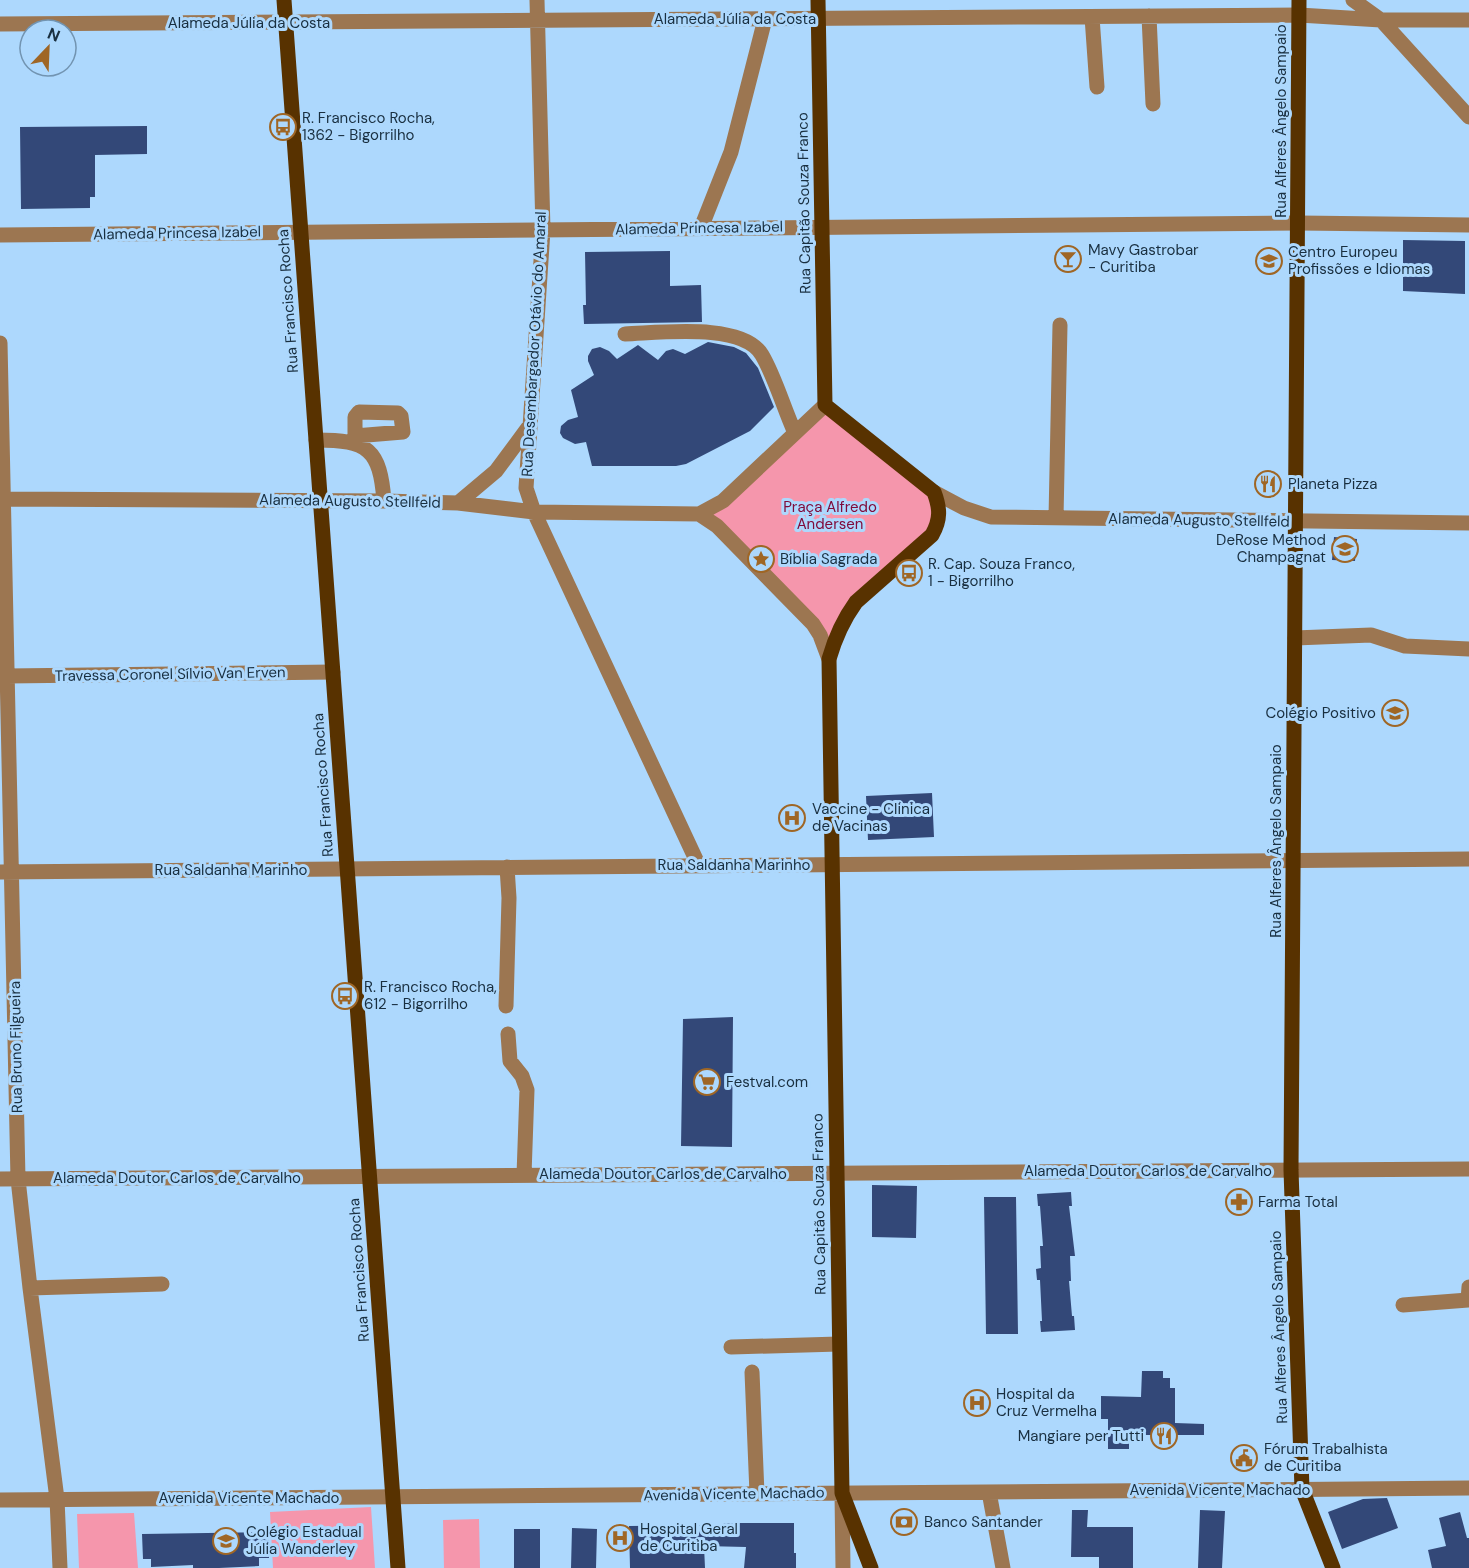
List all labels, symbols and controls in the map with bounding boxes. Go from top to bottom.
street label: Alameda Júlia da Costa [654,9,816,29]
street label: Alameda Júlia da Costa [168,13,330,33]
north arrow [18,18,78,78]
text: N [44,23,63,47]
street label: Rua Alferes Ângelo Sampaio [1271,24,1291,218]
place label: R. Francisco Rocha, 1362 - Bigorrilho [302,108,435,145]
bus stop icon: R. Francisco Rocha, 1362 - Bigorrilho [268,112,298,142]
street label: Rua Capitão Souza Franco [792,112,816,294]
street label: Rua Desembargador Otávio do Amaral [517,211,551,477]
street label: Alameda Princesa Izabel [615,217,783,239]
street label: Alameda Princesa Izabel [93,222,261,244]
street label: Rua Francisco Rocha [273,229,303,373]
place label: Mavy Gastrobar - Curitiba [1088,240,1199,277]
place label: Centro Europeu Profissões e Idiomas [1288,242,1430,279]
bar icon: Mavy Gastrobar - Curitiba [1053,244,1083,274]
school or university icon: Centro Europeu Profissões e Idiomas [1254,246,1284,276]
restaurant icon: Planeta Pizza [1253,469,1283,499]
place label: Planeta Pizza [1288,474,1377,494]
street label: Alameda Augusto Stellfeld [259,489,441,513]
park label: Praça Alfredo Andersen [783,497,877,534]
street label: Alameda Augusto Stellfeld [1108,508,1290,532]
place label: DeRose Method Champagnat [1216,530,1326,567]
school or university icon: DeRose Method Champagnat [1330,534,1360,564]
place icon: Bíblia Sagrada [746,544,776,574]
place label: Bíblia Sagrada [780,549,877,569]
place label: R. Cap. Souza Franco, 1 - Bigorrilho [928,554,1075,591]
bus stop icon: R. Cap. Souza Franco, 1 - Bigorrilho [894,558,924,588]
street label: Travessa Coronel Sílvio Van Erven [54,662,286,686]
school or university icon: Colégio Positivo [1380,698,1410,728]
place label: Colégio Positivo [1265,703,1376,723]
street label: Rua Francisco Rocha [308,713,338,857]
street label: Rua Alferes Ângelo Sampaio [1266,744,1286,938]
place label: Vaccine - Clinica de Vacinas [812,799,930,836]
hospital icon: Vaccine - Clinica de Vacinas [777,803,807,833]
street label: Rua Saldanha Marinho [658,855,811,875]
street label: Rua Saldanha Marinho [155,860,308,880]
place label: R. Francisco Rocha, 612 - Bigorrilho [364,977,497,1014]
street label: Rua Bruno Filgueira [5,981,27,1113]
bus stop icon: R. Francisco Rocha, 612 - Bigorrilho [330,981,360,1011]
supermarket icon: Festval.com [692,1067,722,1097]
place label: Festval.com [726,1072,808,1092]
street label: Rua Capitão Souza Franco [807,1113,831,1295]
street label: Alameda Doutor Carlos de Carvalho [1024,1161,1272,1181]
street label: Alameda Doutor Carlos de Carvalho [539,1164,787,1184]
street label: Alameda Doutor Carlos de Carvalho [53,1168,301,1188]
pharmacy icon: Farma Total [1224,1187,1254,1217]
place label: Farma Total [1258,1192,1338,1212]
street label: Rua Francisco Rocha [344,1198,374,1342]
street label: Rua Alferes Ângelo Sampaio [1266,1230,1292,1424]
place label: Hospital da Cruz Vermelha [996,1384,1097,1421]
hospital icon: Hospital da Cruz Vermelha [962,1388,992,1418]
restaurant icon: Mangiare per Tutti [1149,1421,1179,1451]
place label: Mangiare per Tutti [1018,1426,1144,1446]
place label: Fórum Trabalhista de Curitiba [1264,1439,1388,1476]
public building icon: Fórum Trabalhista de Curitiba [1229,1443,1259,1473]
street label: Avenida Vicente Machado [1130,1480,1311,1500]
street label: Avenida Vicente Machado [643,1482,825,1506]
street label: Avenida Vicente Machado [159,1488,340,1508]
bank icon: Banco Santander [889,1507,919,1537]
place label: Banco Santander [924,1512,1043,1532]
place label: Hospital Geral de Curitiba [640,1519,738,1556]
place label: Colégio Estadual Júlia Wanderley [246,1522,362,1559]
hospital icon: Hospital Geral de Curitiba [605,1523,635,1553]
school or university icon: Colégio Estadual Júlia Wanderley [211,1526,241,1556]

